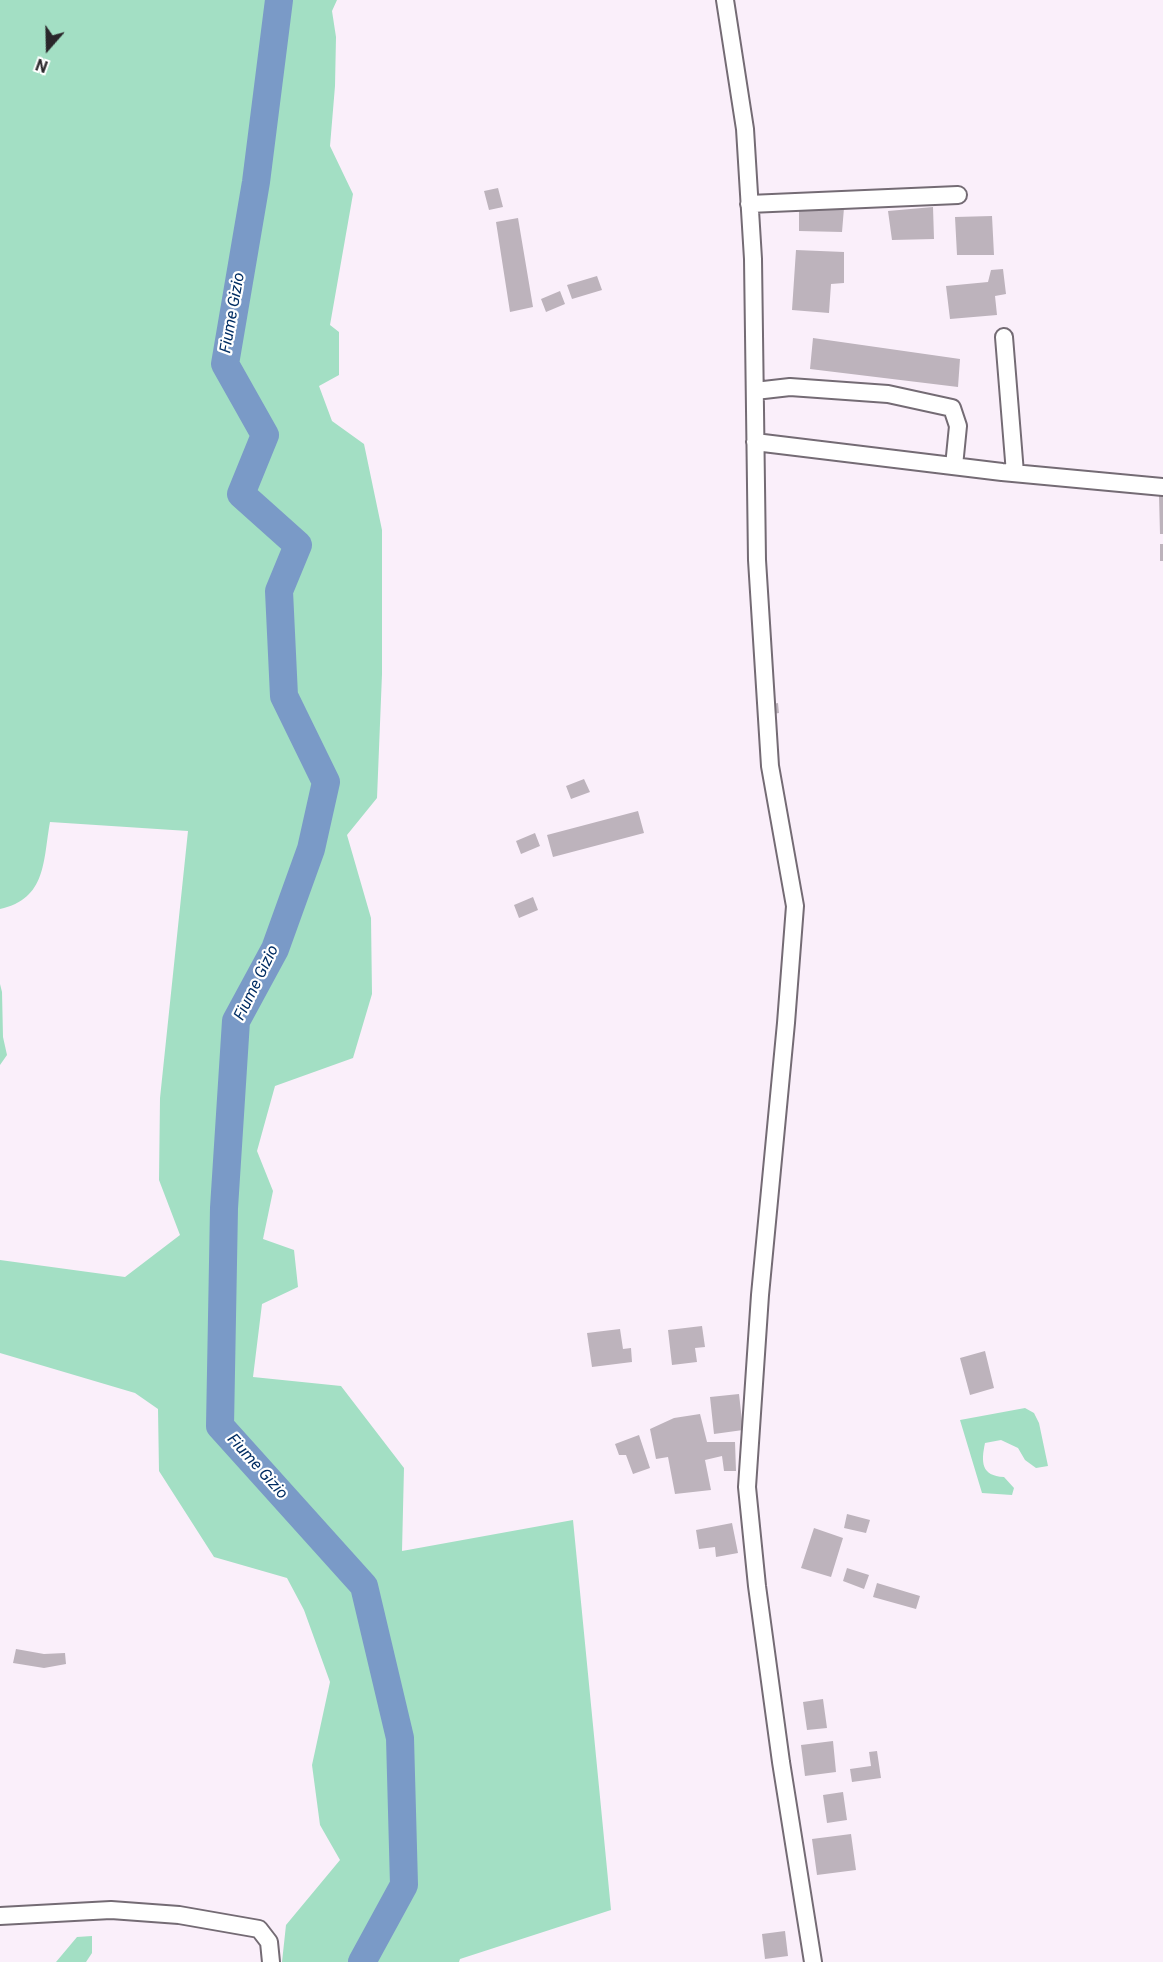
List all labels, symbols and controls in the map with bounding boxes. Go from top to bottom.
north arrow [18,18,78,78]
text: N [33,55,50,76]
water label: Fiume Gizio [216,271,250,355]
water label: Fiume Gizio [231,942,283,1024]
water label: Fiume Gizio [223,1430,291,1504]

